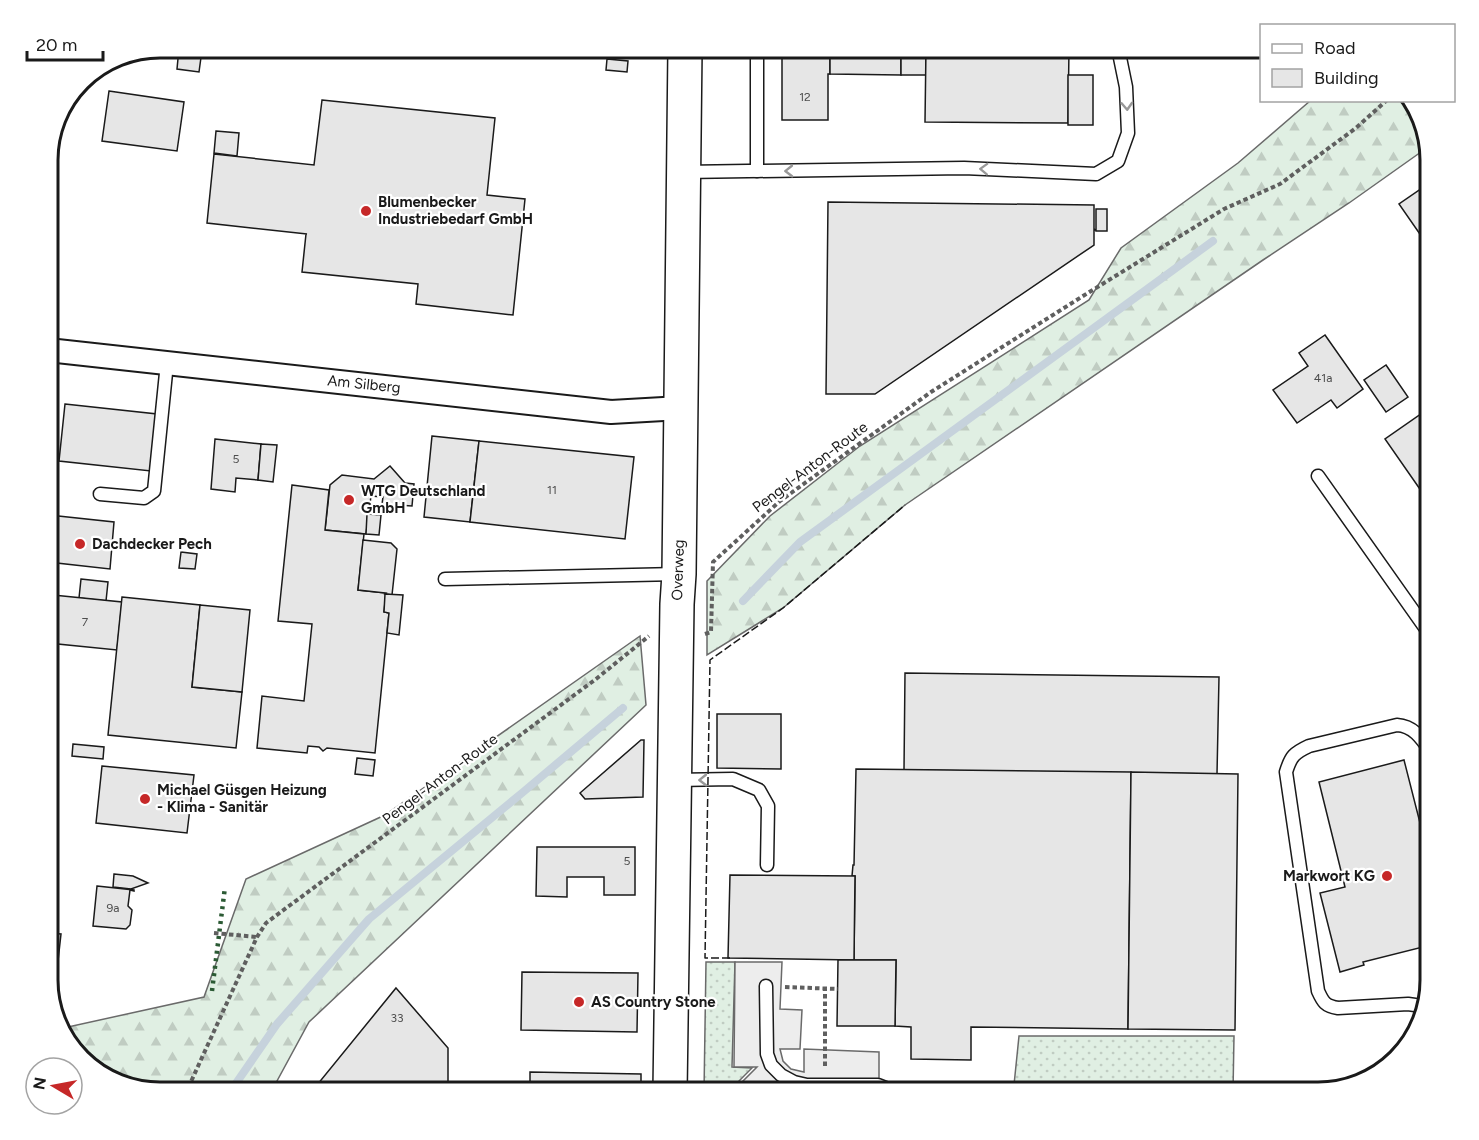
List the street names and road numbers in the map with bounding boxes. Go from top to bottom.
street label: Am Silberg [327,371,401,397]
street label: Pengel-Anton-Route [749,418,871,516]
street label: Overweg [668,539,688,601]
street label: Pengel-Anton-Route [379,730,501,828]

